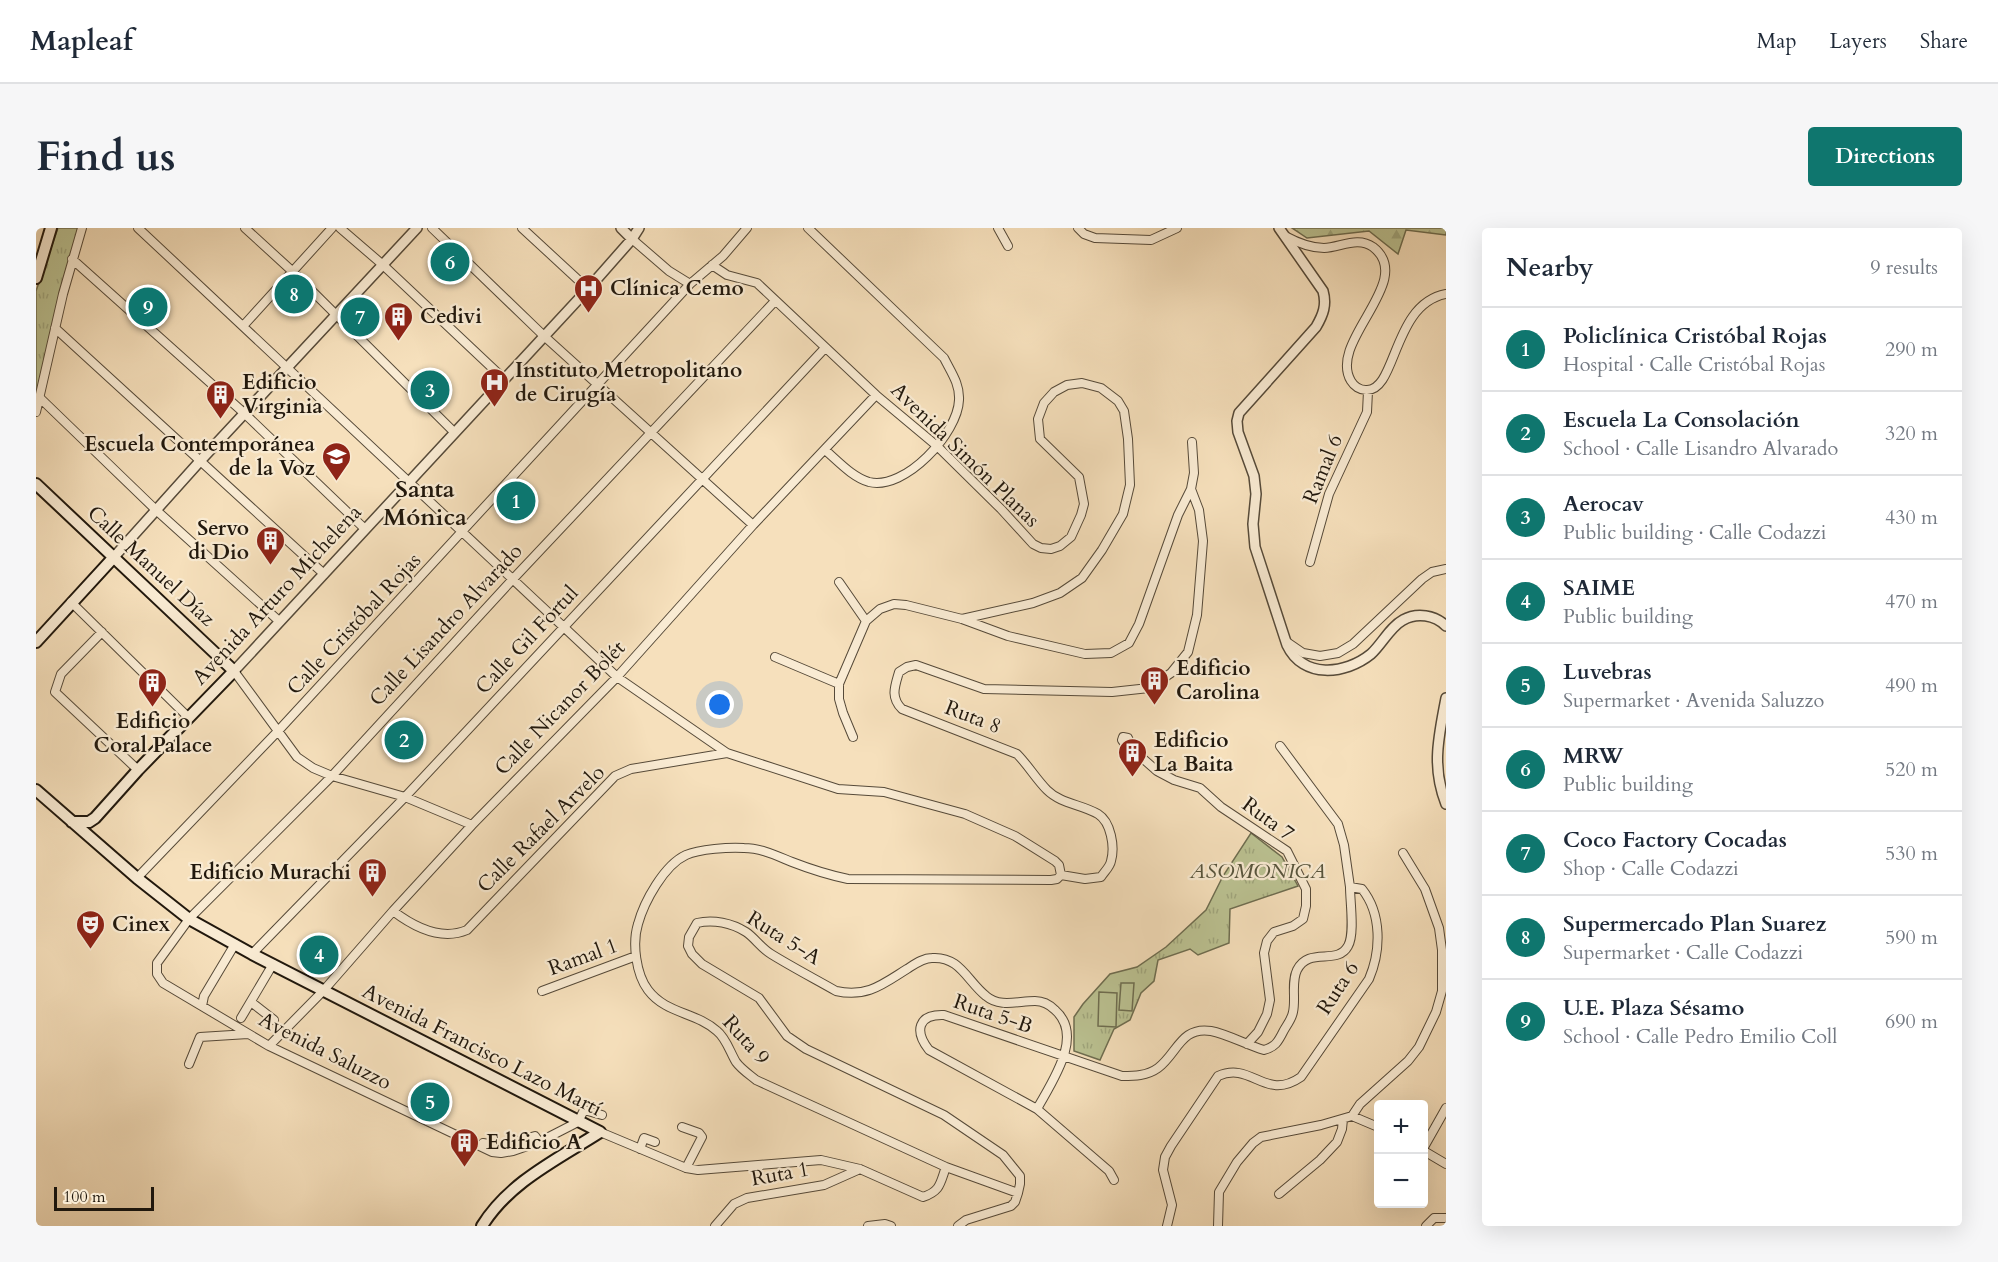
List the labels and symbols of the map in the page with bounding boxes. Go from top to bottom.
pin: 6 [430,240,470,285]
pin: 8 [274,272,314,316]
hospital icon: Clínica Cemo [573,272,605,314]
place label: Clínica Cemo [610,274,744,303]
pin: 9 [128,284,168,329]
pin: 7 [340,294,380,340]
building icon: Cedivi [383,300,415,342]
place label: Cedivi [420,302,482,331]
place label: Instituto Metropolitano de Cirugía [515,356,742,409]
hospital icon: Instituto Metropolitano de Cirugía [478,366,510,408]
place label: Edificio Virginia [242,368,323,421]
pin: 3 [410,368,450,412]
street label: Avenida Simón Planas [884,376,1046,534]
building icon: Edificio Virginia [205,378,237,420]
place label: Escuela Contemporánea de la Voz [84,430,316,483]
street label: Ramal 6 [1296,430,1350,508]
school or university icon: Escuela Contemporánea de la Voz [320,440,352,482]
district label: Santa Mónica [383,473,467,534]
pin: 1 [496,478,536,524]
street label: Calle Manuel Díaz [81,499,222,633]
street label: Avenida Arturo Michelena [186,499,368,691]
place label: Servo di Dio [188,514,249,567]
building icon: Servo di Dio [254,524,286,566]
street label: Calle Lisandro Alvarado [363,537,529,713]
street label: Calle Cristóbal Rojas [280,547,428,701]
street label: Calle Gil Fortul [469,579,585,701]
street label: Calle Nicanor Bolét [488,634,632,782]
place label: Edificio Carolina [1176,654,1261,707]
building icon: Edificio Carolina [1139,664,1171,706]
building icon: Edificio Coral Palace [137,666,169,708]
your location [705,690,734,719]
street label: Ruta 8 [941,693,1005,741]
place label: Edificio Coral Palace [94,707,212,760]
pin: 2 [384,718,424,762]
place label: Edificio La Baita [1154,726,1234,779]
building icon: Edificio La Baita [1117,736,1149,778]
street label: Calle Rafael Arvelo [471,759,611,899]
street label: Ruta 7 [1236,790,1300,848]
building icon: Edificio Murachi [356,856,388,898]
park label: ASOMONICA [1189,857,1326,886]
place label: Edificio Murachi [189,858,351,887]
street label: Ruta 5-A [741,904,827,972]
theatre icon: Cinex [75,908,107,950]
place label: Cinex [112,910,171,939]
street label: Ramal 1 [544,931,622,983]
pin: 4 [300,932,338,978]
street label: Ruta 6 [1310,956,1366,1020]
street label: Avenida Francisco Lazo Martí [357,977,607,1123]
street label: Ruta 5-B [950,987,1036,1041]
street label: Avenida Saluzzo [254,1005,396,1097]
street label: Ruta 9 [716,1009,776,1071]
pin: 5 [410,1080,450,1124]
building icon: Edificio A [449,1126,481,1168]
place label: Edificio A [486,1128,582,1157]
street label: Ruta 1 [749,1155,811,1193]
scale bar [54,1184,154,1212]

